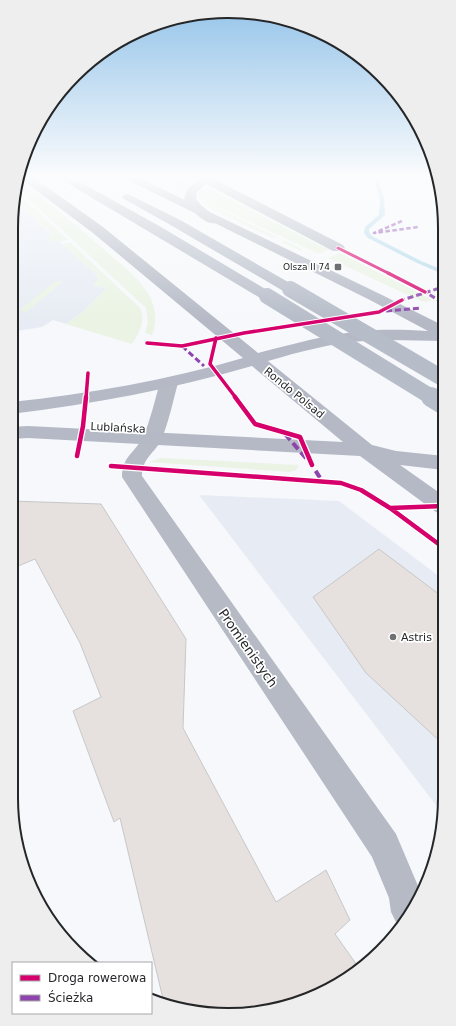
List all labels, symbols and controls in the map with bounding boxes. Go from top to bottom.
place label: Olsza II 74 [283,262,330,272]
marker: Olsza II 74 [333,262,343,272]
street label: Rondo Polsad [261,365,327,421]
street label: Lublańska [90,420,146,436]
street label: Promienistych [216,606,280,690]
place label: Astris [401,631,432,644]
marker: Astris [388,632,398,642]
legend [12,962,152,1014]
text: Droga rowerowa [48,971,146,985]
text: Ścieżka [48,990,93,1005]

